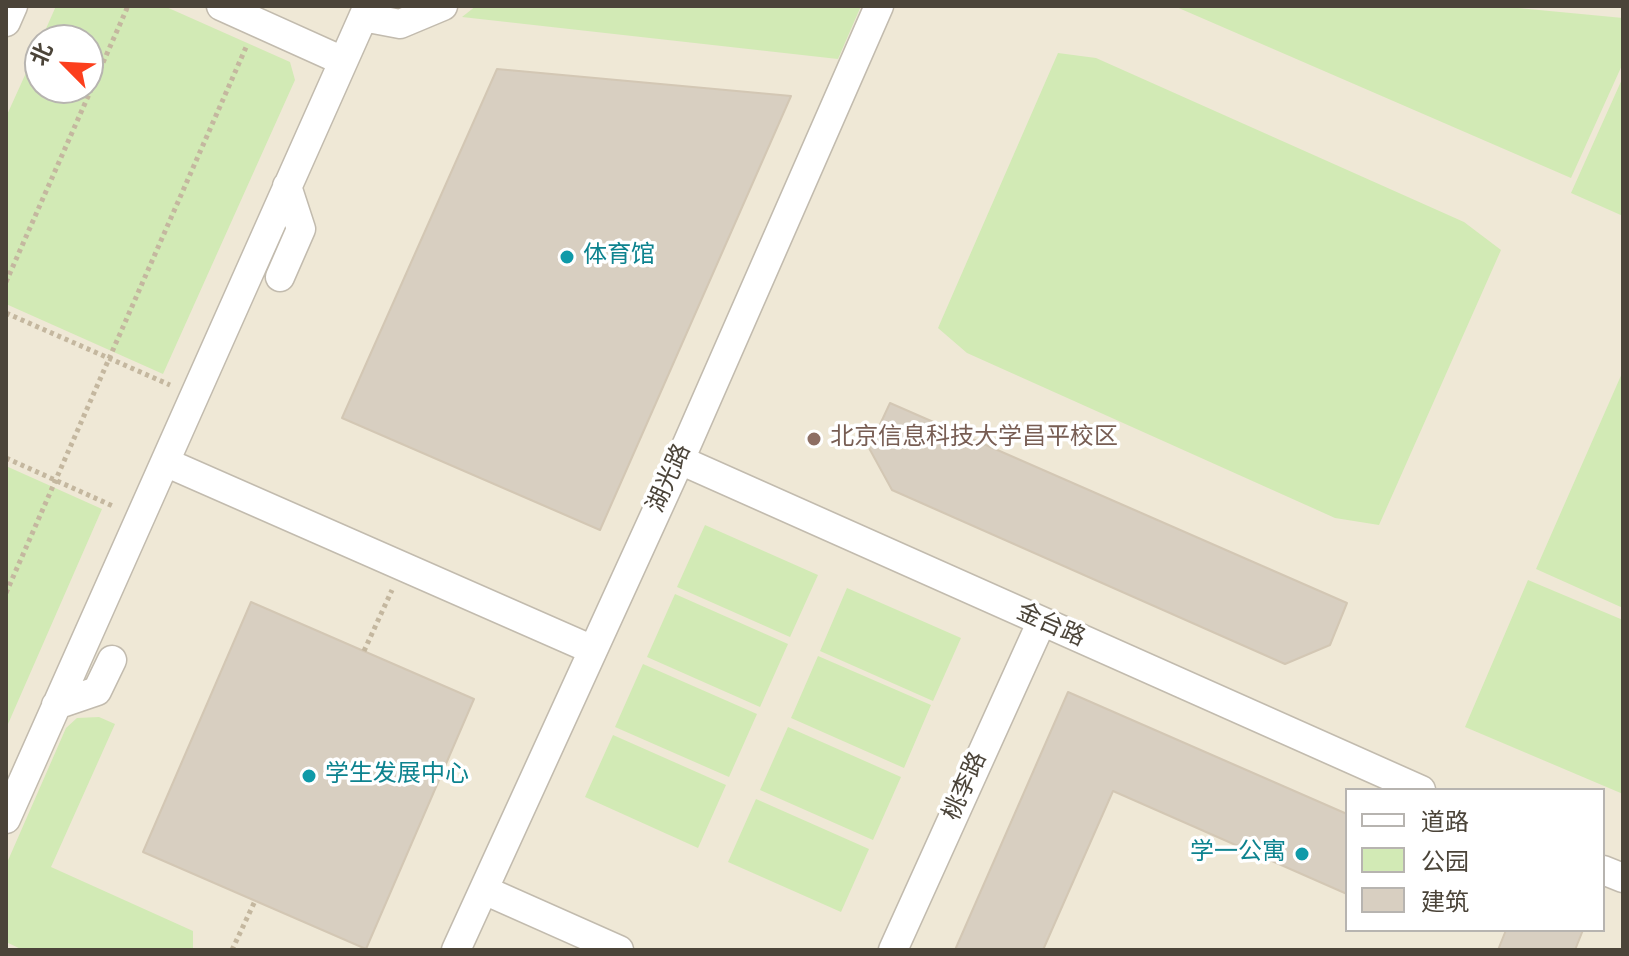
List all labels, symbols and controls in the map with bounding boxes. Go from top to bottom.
north arrow [24,24,104,104]
text: 北 [27,39,60,70]
place label: 体育馆 [583,243,655,271]
marker: 体育馆 [558,248,576,266]
place label: 北京信息科技大学昌平校区 [830,425,1118,453]
marker: 北京信息科技大学昌平校区 [805,430,823,448]
street label: 湖光路 [643,440,699,518]
street label: 金台路 [1011,599,1089,655]
street label: 桃李路 [939,748,995,826]
place label: 学生发展中心 [325,762,469,790]
marker: 学生发展中心 [300,767,318,785]
legend [1345,788,1605,932]
text: 道路 [1421,809,1469,839]
place label: 学一公寓 [1190,840,1286,868]
marker: 学一公寓 [1293,845,1311,863]
text: 公园 [1421,849,1469,879]
text: 建筑 [1421,889,1469,919]

